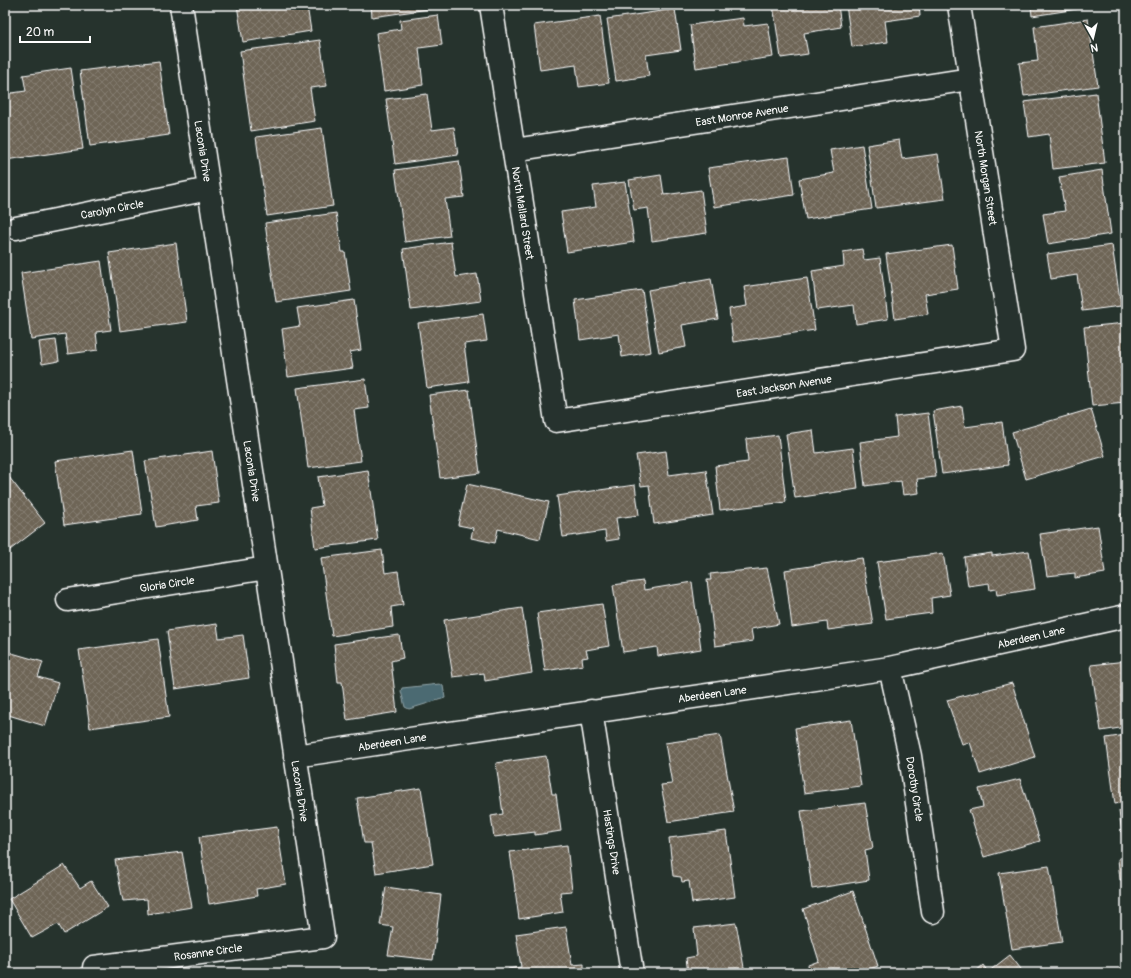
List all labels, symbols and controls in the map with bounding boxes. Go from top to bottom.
scale bar [20,18,90,44]
north arrow [1073,18,1113,58]
text: 20 m [26,25,55,40]
text: N [1089,40,1099,54]
street label: East Monroe Avenue [695,102,790,129]
street label: Laconia Drive [191,120,214,183]
street label: North Morgan Street [972,130,1000,227]
street label: North Mallard Street [509,166,536,261]
street label: Carolyn Circle [80,197,145,222]
street label: East Jackson Avenue [736,372,833,400]
street label: Laconia Drive [240,440,263,503]
street label: Gloria Circle [139,574,196,595]
street label: Aberdeen Lane [996,623,1067,652]
street label: Aberdeen Lane [677,683,748,706]
street label: Aberdeen Lane [357,731,428,754]
street label: Dorothy Circle [903,756,926,823]
street label: Laconia Drive [288,760,311,823]
street label: Hastings Drive [600,809,623,876]
street label: Rosanne Circle [173,941,243,964]

